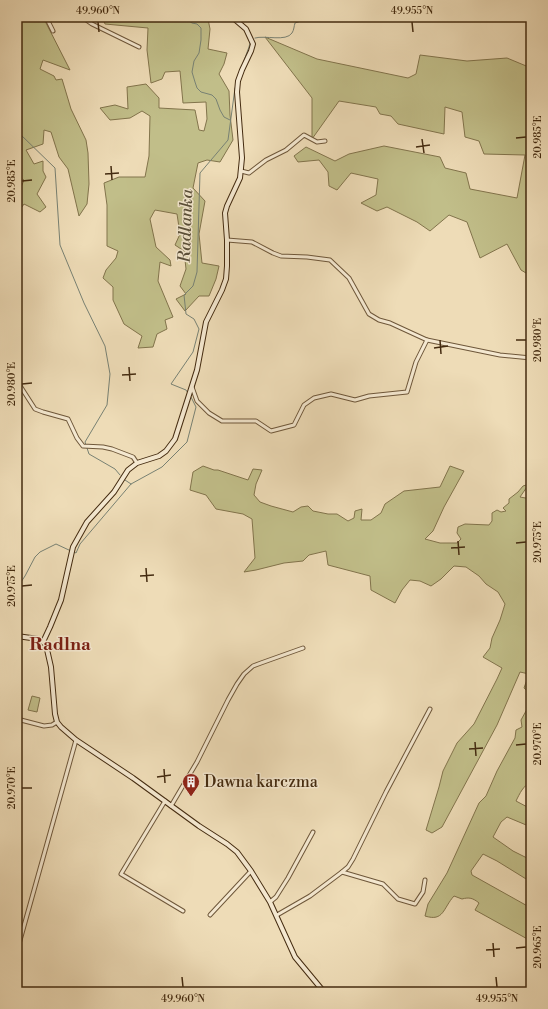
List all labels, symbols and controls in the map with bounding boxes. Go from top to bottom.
text: 49.960°N [76,5,121,17]
text: 49.955°N [391,5,434,17]
text: 20.985°E [532,116,544,158]
text: 20.985°E [6,160,18,202]
water label: Radlanka [174,188,198,264]
text: 20.980°E [532,318,544,362]
text: 20.980°E [6,362,18,406]
text: 20.975°E [532,521,544,563]
text: 20.975°E [6,565,18,607]
district label: Radlna [29,633,91,656]
text: 20.970°E [532,723,544,765]
text: 20.970°E [6,767,18,809]
building icon: Dawna karczma [181,772,201,797]
place label: Dawna karczma [204,772,319,792]
text: 20.965°E [532,926,544,968]
text: 49.960°N [161,993,206,1005]
text: 49.955°N [476,993,519,1005]

